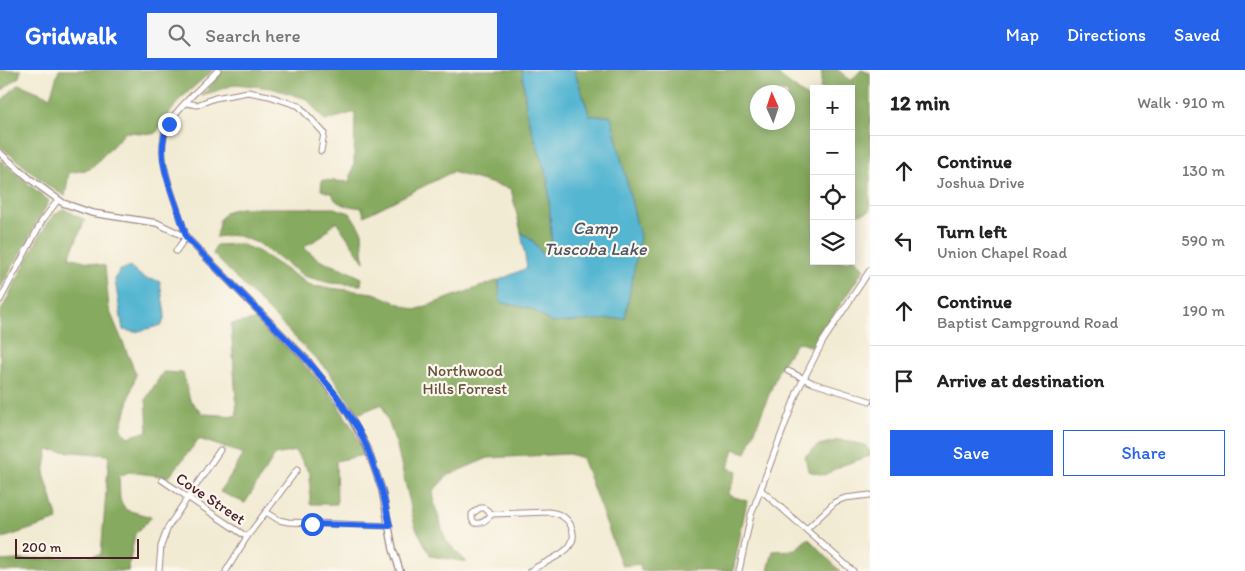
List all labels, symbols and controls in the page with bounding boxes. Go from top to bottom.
search box [147,13,497,58]
text: Gridwalk [25,21,117,50]
icon: search [165,21,193,49]
text: Search here [205,24,301,47]
text: Map [1006,24,1039,46]
text: Directions [1067,24,1146,46]
text: Saved [1174,24,1220,46]
north arrow [750,85,795,130]
map controls [810,85,855,265]
button: + [810,85,855,130]
text: 12 min [890,90,950,115]
text: Walk · 910 m [1137,93,1225,112]
route end [158,113,181,136]
button: − [810,130,855,175]
text: Continue [937,150,1012,173]
icon: ahead [890,157,918,185]
text: 130 m [1182,161,1225,180]
text: Joshua Drive [937,173,1025,192]
button: locate [810,175,855,220]
water label: Camp Tuscoba Lake [543,217,648,260]
button: layers [810,220,855,265]
text: Turn left [937,220,1007,243]
icon: left [890,227,918,255]
text: 590 m [1181,231,1225,250]
text: Union Chapel Road [937,243,1067,262]
text: Continue [937,290,1012,313]
icon: ahead [890,297,918,325]
text: 190 m [1182,301,1225,320]
text: Baptist Campground Road [937,313,1118,332]
park label: Northwood Hills Forrest [423,361,507,398]
icon: arrive [890,367,918,395]
text: Arrive at destination [937,369,1104,392]
button: Save [890,430,1053,476]
button: Share [1063,430,1225,476]
street label: Cove Street [172,468,249,529]
route start [301,513,324,536]
scale bar [15,536,139,559]
text: 200 m [22,539,62,556]

